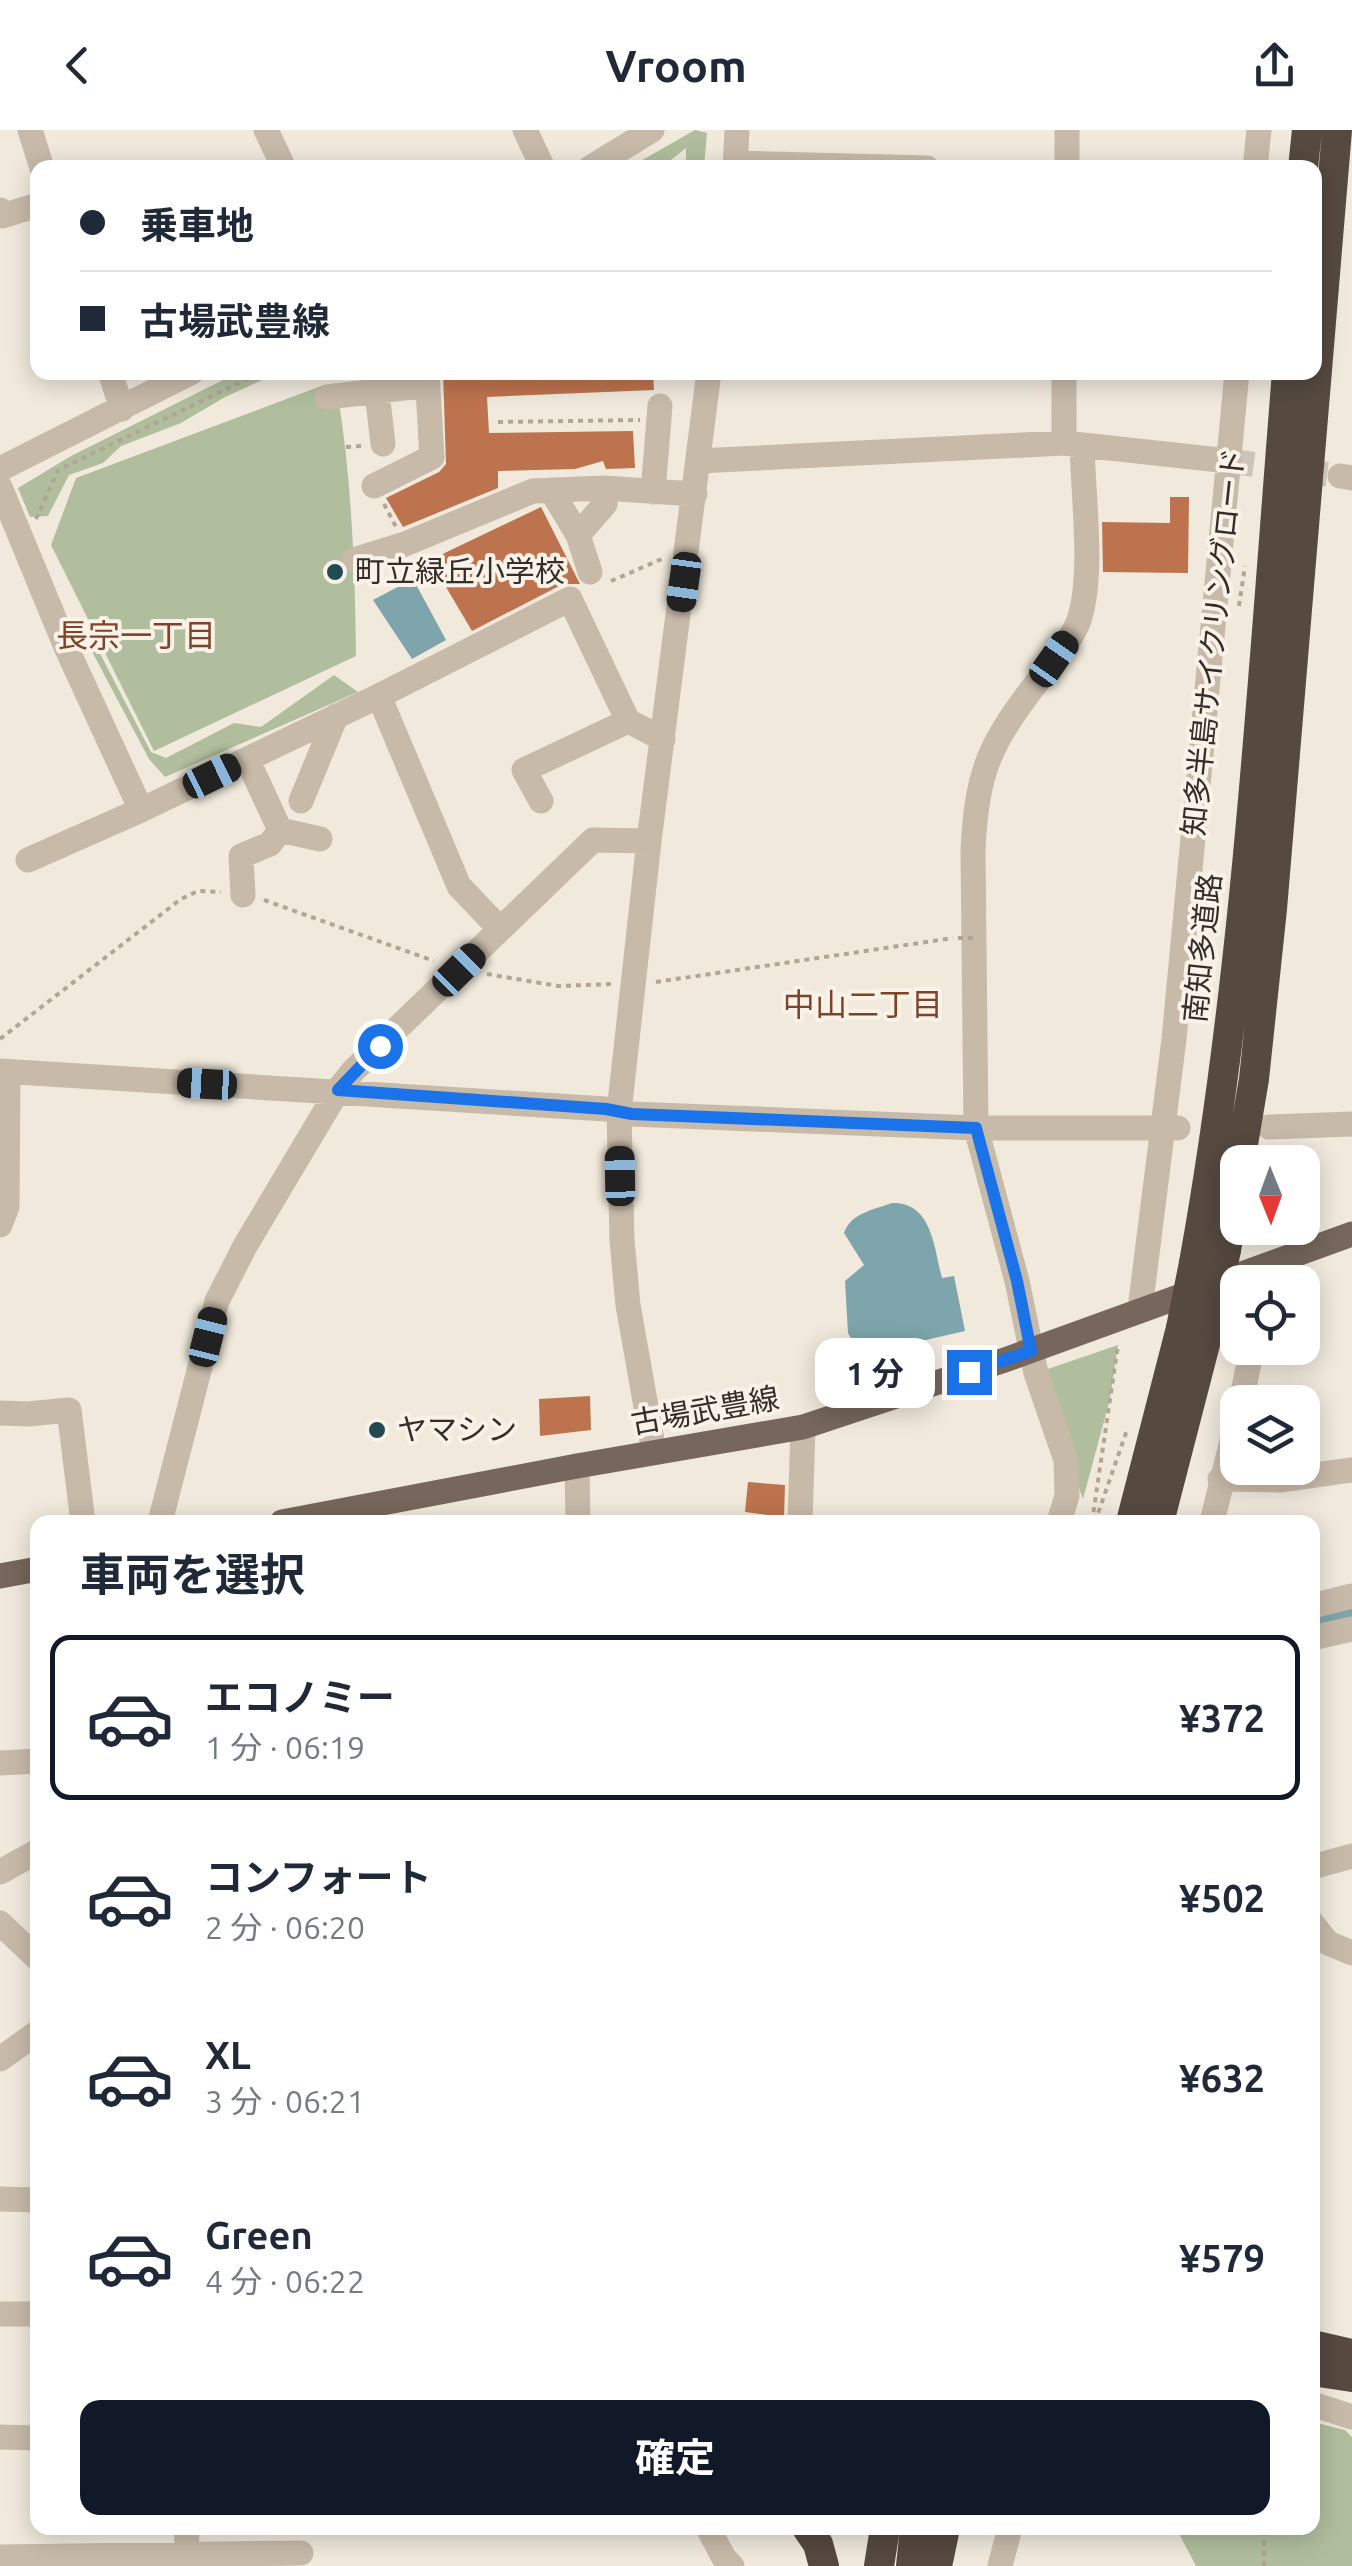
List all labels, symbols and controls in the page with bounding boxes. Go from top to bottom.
icon: back [50,38,105,93]
icon: share [1247,38,1302,93]
text: Vroom [605,40,747,91]
text: 乗車地 [140,204,254,246]
text: 古場武豊線 [140,300,330,342]
street label: 知多半島サイクリングロード [1176,446,1250,837]
car [665,550,703,614]
place label: 町立緑丘小学校 [355,554,565,588]
marker: 町立緑丘小学校 [324,561,346,583]
district label: 長宗一丁目 [56,617,216,653]
car [1025,626,1083,692]
car [178,749,246,803]
street label: 南知多道路 [1177,872,1227,1024]
car [427,938,491,1002]
district label: 中山二丁目 [783,986,943,1022]
route start [358,1024,403,1069]
car [176,1067,238,1101]
north arrow [1220,1145,1320,1245]
map controls [1220,1145,1320,1485]
car [604,1146,636,1206]
button: locate [1220,1265,1320,1365]
car [186,1304,230,1370]
callout: 1 分 [814,1337,934,1407]
route end [947,1350,992,1395]
text: 1 分 [846,1355,904,1391]
street label: 古場武豊線 [628,1380,782,1440]
button: layers [1220,1385,1320,1485]
place label: ヤマシン [397,1412,517,1446]
marker: ヤマシン [366,1419,388,1441]
text: 車両を選択 [80,1549,305,1600]
icon: car [85,1673,175,1763]
text: エコノミー [205,1676,395,1718]
text: ¥372 [1179,1697,1265,1739]
text: 1 分 · 06:19 [205,1729,365,1765]
icon: car [85,1853,175,1943]
text: コンフォート [205,1856,432,1898]
text: ¥502 [1179,1877,1265,1919]
text: 2 分 · 06:20 [205,1909,365,1945]
icon: car [85,2033,175,2123]
text: XL [205,2034,251,2076]
text: ¥632 [1179,2057,1265,2099]
text: 3 分 · 06:21 [205,2083,365,2119]
icon: car [85,2213,175,2303]
text: Green [205,2214,313,2256]
text: ¥579 [1179,2237,1265,2279]
text: 4 分 · 06:22 [205,2263,365,2299]
button: 確定 [80,2400,1270,2515]

